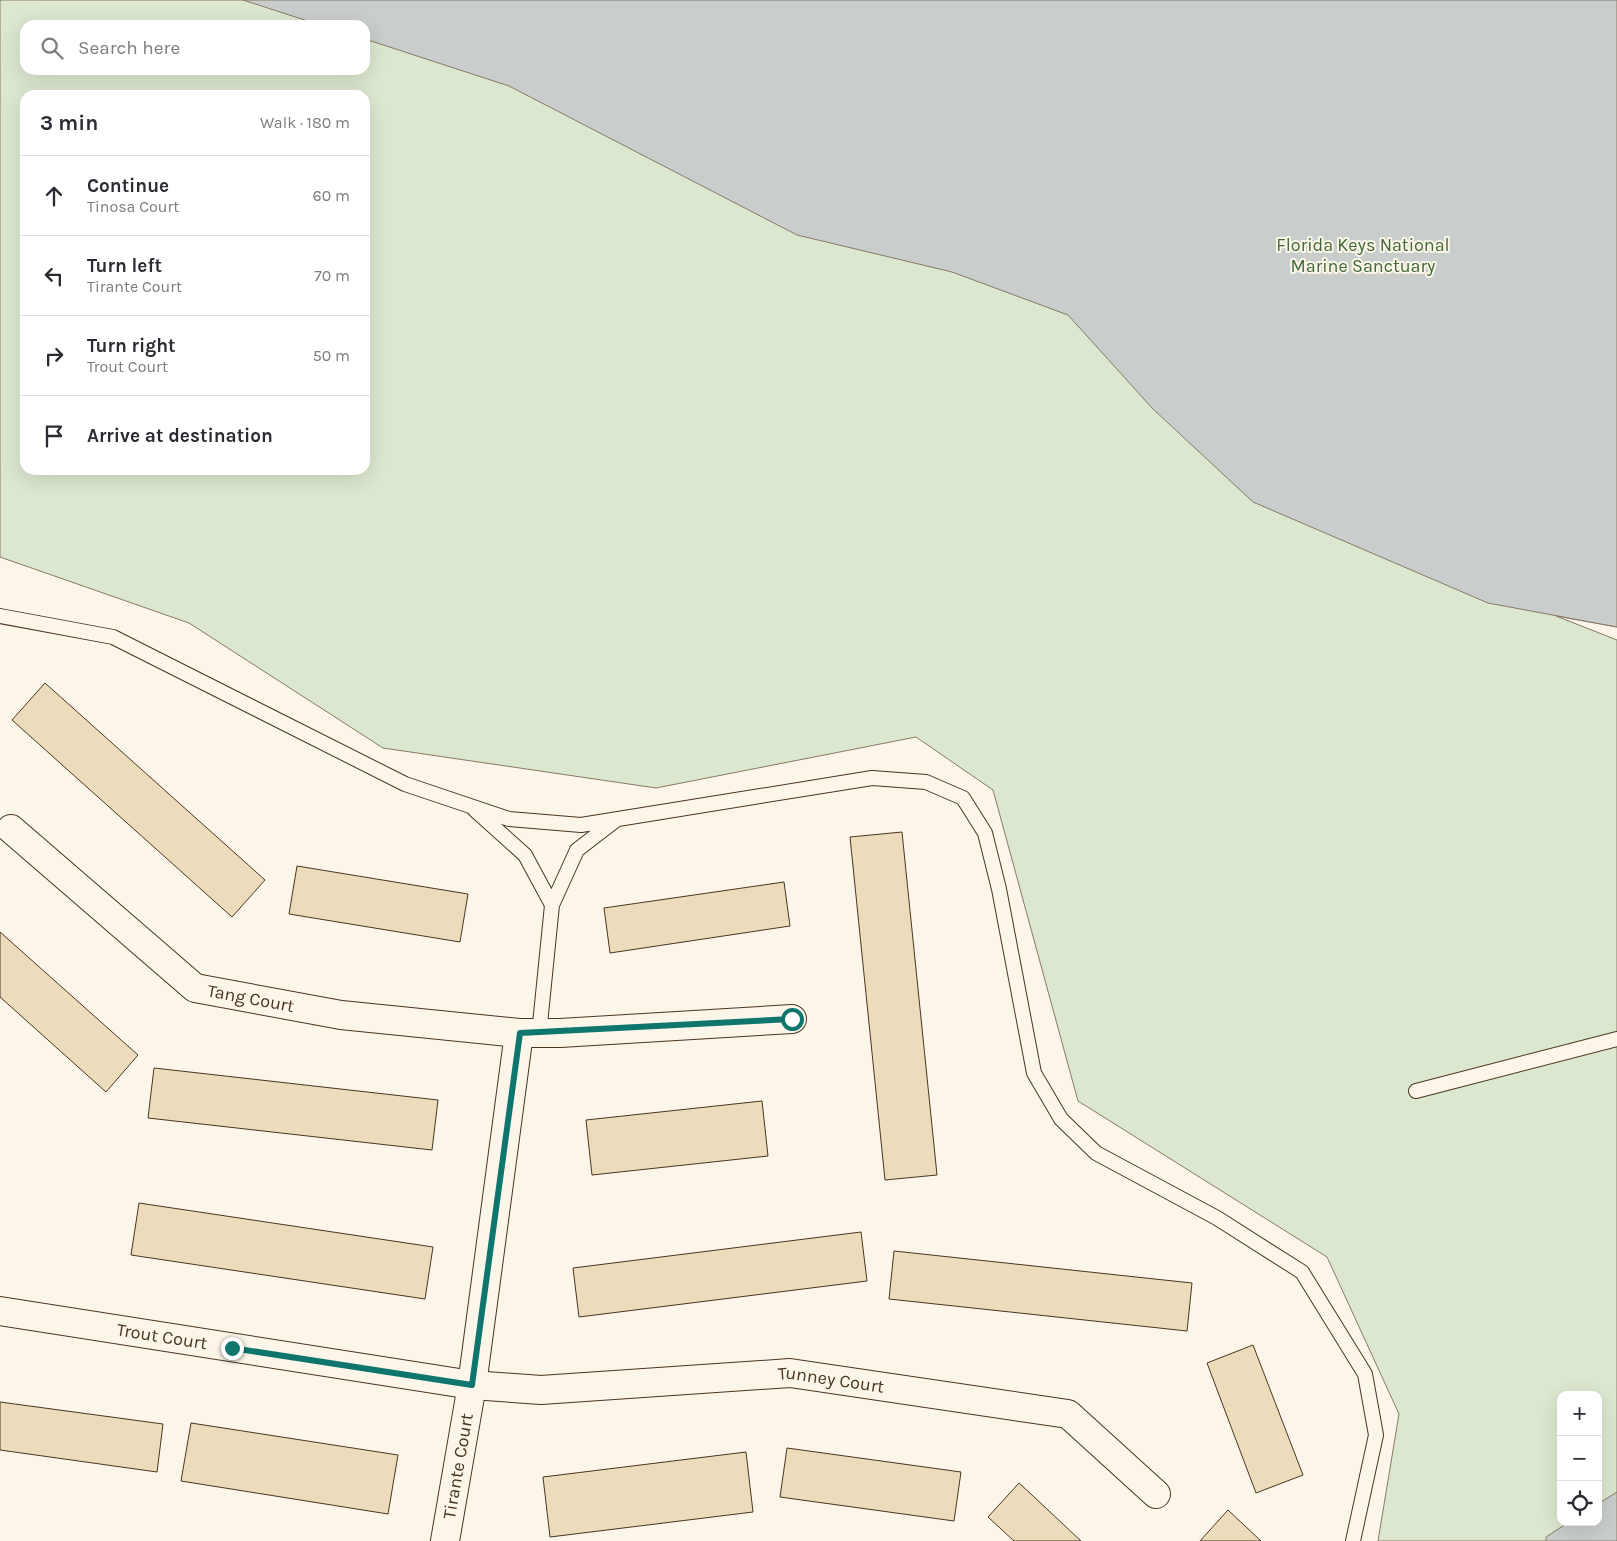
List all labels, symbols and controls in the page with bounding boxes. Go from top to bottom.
search box [20,20,370,75]
icon: search [38,34,66,62]
text: Search here [78,37,180,59]
text: 3 min [40,111,98,135]
text: Walk · 180 m [260,113,350,132]
text: Continue [87,175,169,197]
icon: ahead [40,182,68,210]
text: 60 m [313,186,350,205]
text: Tinosa Court [87,197,179,216]
park label: Florida Keys National Marine Sanctuary [1276,234,1450,277]
text: Turn left [87,255,162,277]
icon: left [40,262,68,290]
text: 70 m [314,266,350,285]
text: Tirante Court [87,277,182,296]
text: Turn right [87,335,176,357]
icon: right [40,342,68,370]
text: 50 m [313,346,350,365]
text: Trout Court [87,357,168,376]
icon: arrive [40,422,68,450]
text: Arrive at destination [87,425,273,447]
street label: Tang Court [206,980,296,1017]
route start [781,1008,804,1031]
street label: Trout Court [115,1318,209,1354]
route end [221,1337,244,1360]
street label: Tunney Court [777,1361,886,1398]
map controls [1557,1391,1602,1526]
button: + [1557,1391,1602,1436]
street label: Tirante Court [438,1411,478,1521]
button: − [1557,1436,1602,1481]
button: locate [1557,1481,1602,1526]

